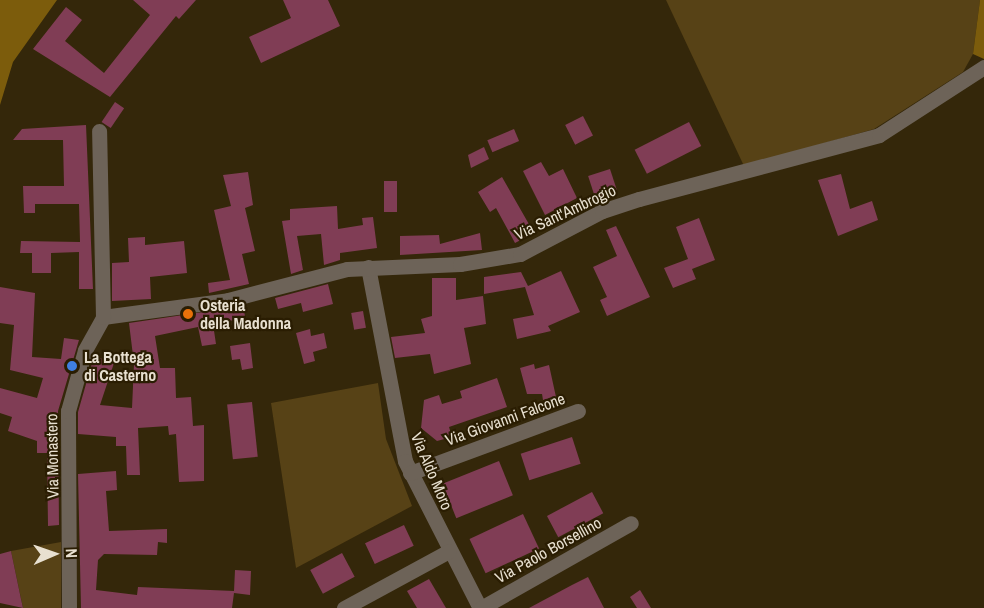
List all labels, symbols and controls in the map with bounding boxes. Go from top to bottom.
street label: Via Sant'Ambrogio [511,180,619,244]
place label: Osteria della Madonna [200,295,291,333]
marker: Osteria della Madonna [181,307,195,321]
place label: La Bottega di Casterno [84,347,156,385]
marker: La Bottega di Casterno [65,359,79,373]
street label: Via Giovanni Falcone [442,388,568,450]
street label: Via Monastero [42,413,62,499]
street label: Via Aldo Moro [407,429,457,513]
street label: Via Paolo Borsellino [491,513,605,587]
north arrow [24,524,84,584]
text: N [61,548,83,558]

